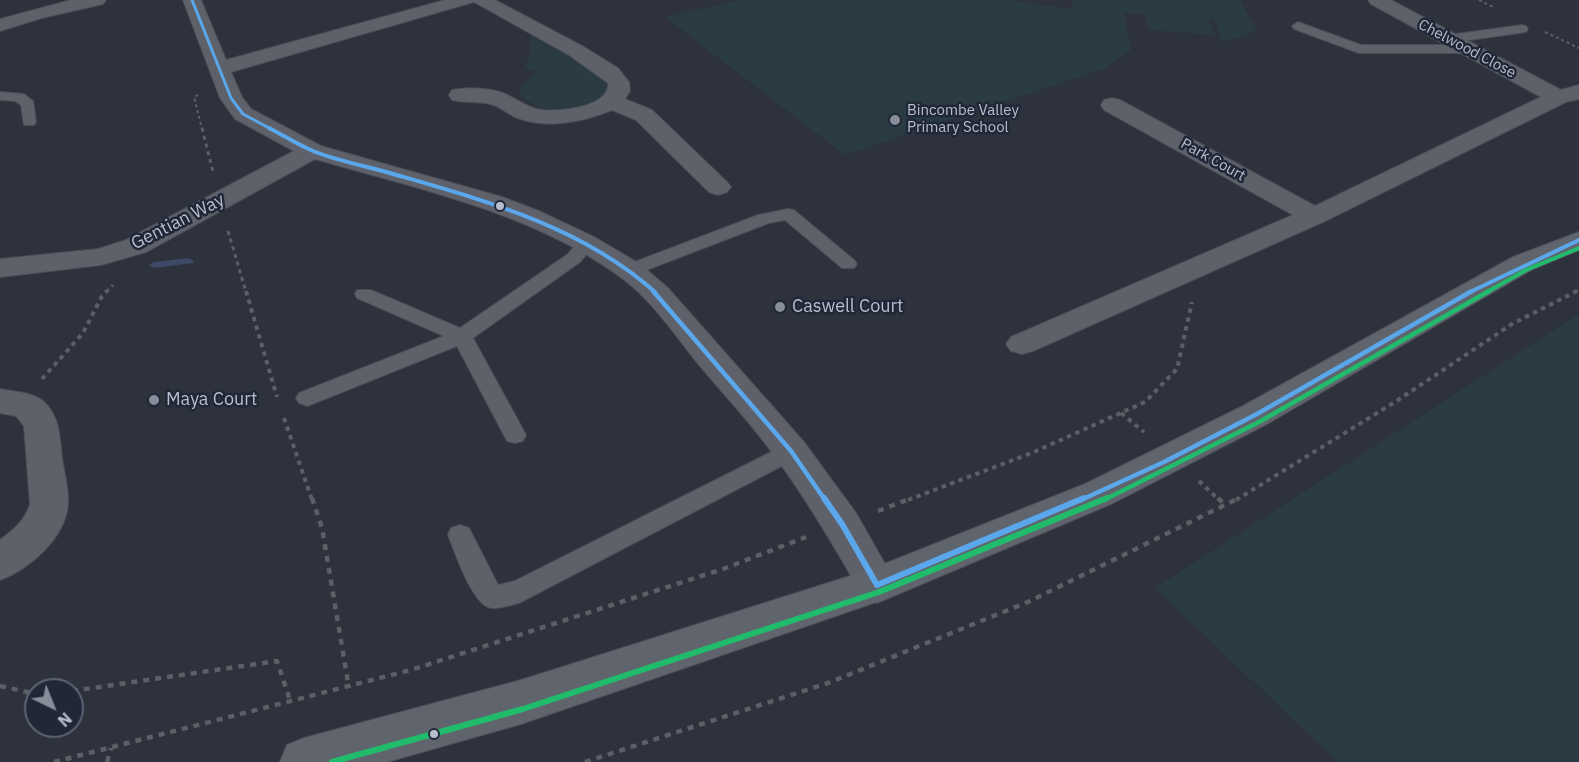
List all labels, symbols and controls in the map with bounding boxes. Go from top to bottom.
street label: Chelwood Close [1415,16,1519,82]
place label: Bincombe Valley Primary School [907,102,1019,137]
marker: Bincombe Valley Primary School [888,113,902,127]
street label: Park Court [1178,135,1248,185]
street label: Gentian Way [128,189,228,255]
unlabelled marker [494,200,506,212]
place label: Caswell Court [792,296,903,318]
marker: Caswell Court [773,300,787,314]
place label: Maya Court [166,389,257,411]
marker: Maya Court [147,393,161,407]
north arrow [24,678,84,738]
text: N [54,708,76,731]
unlabelled marker [428,728,440,740]

